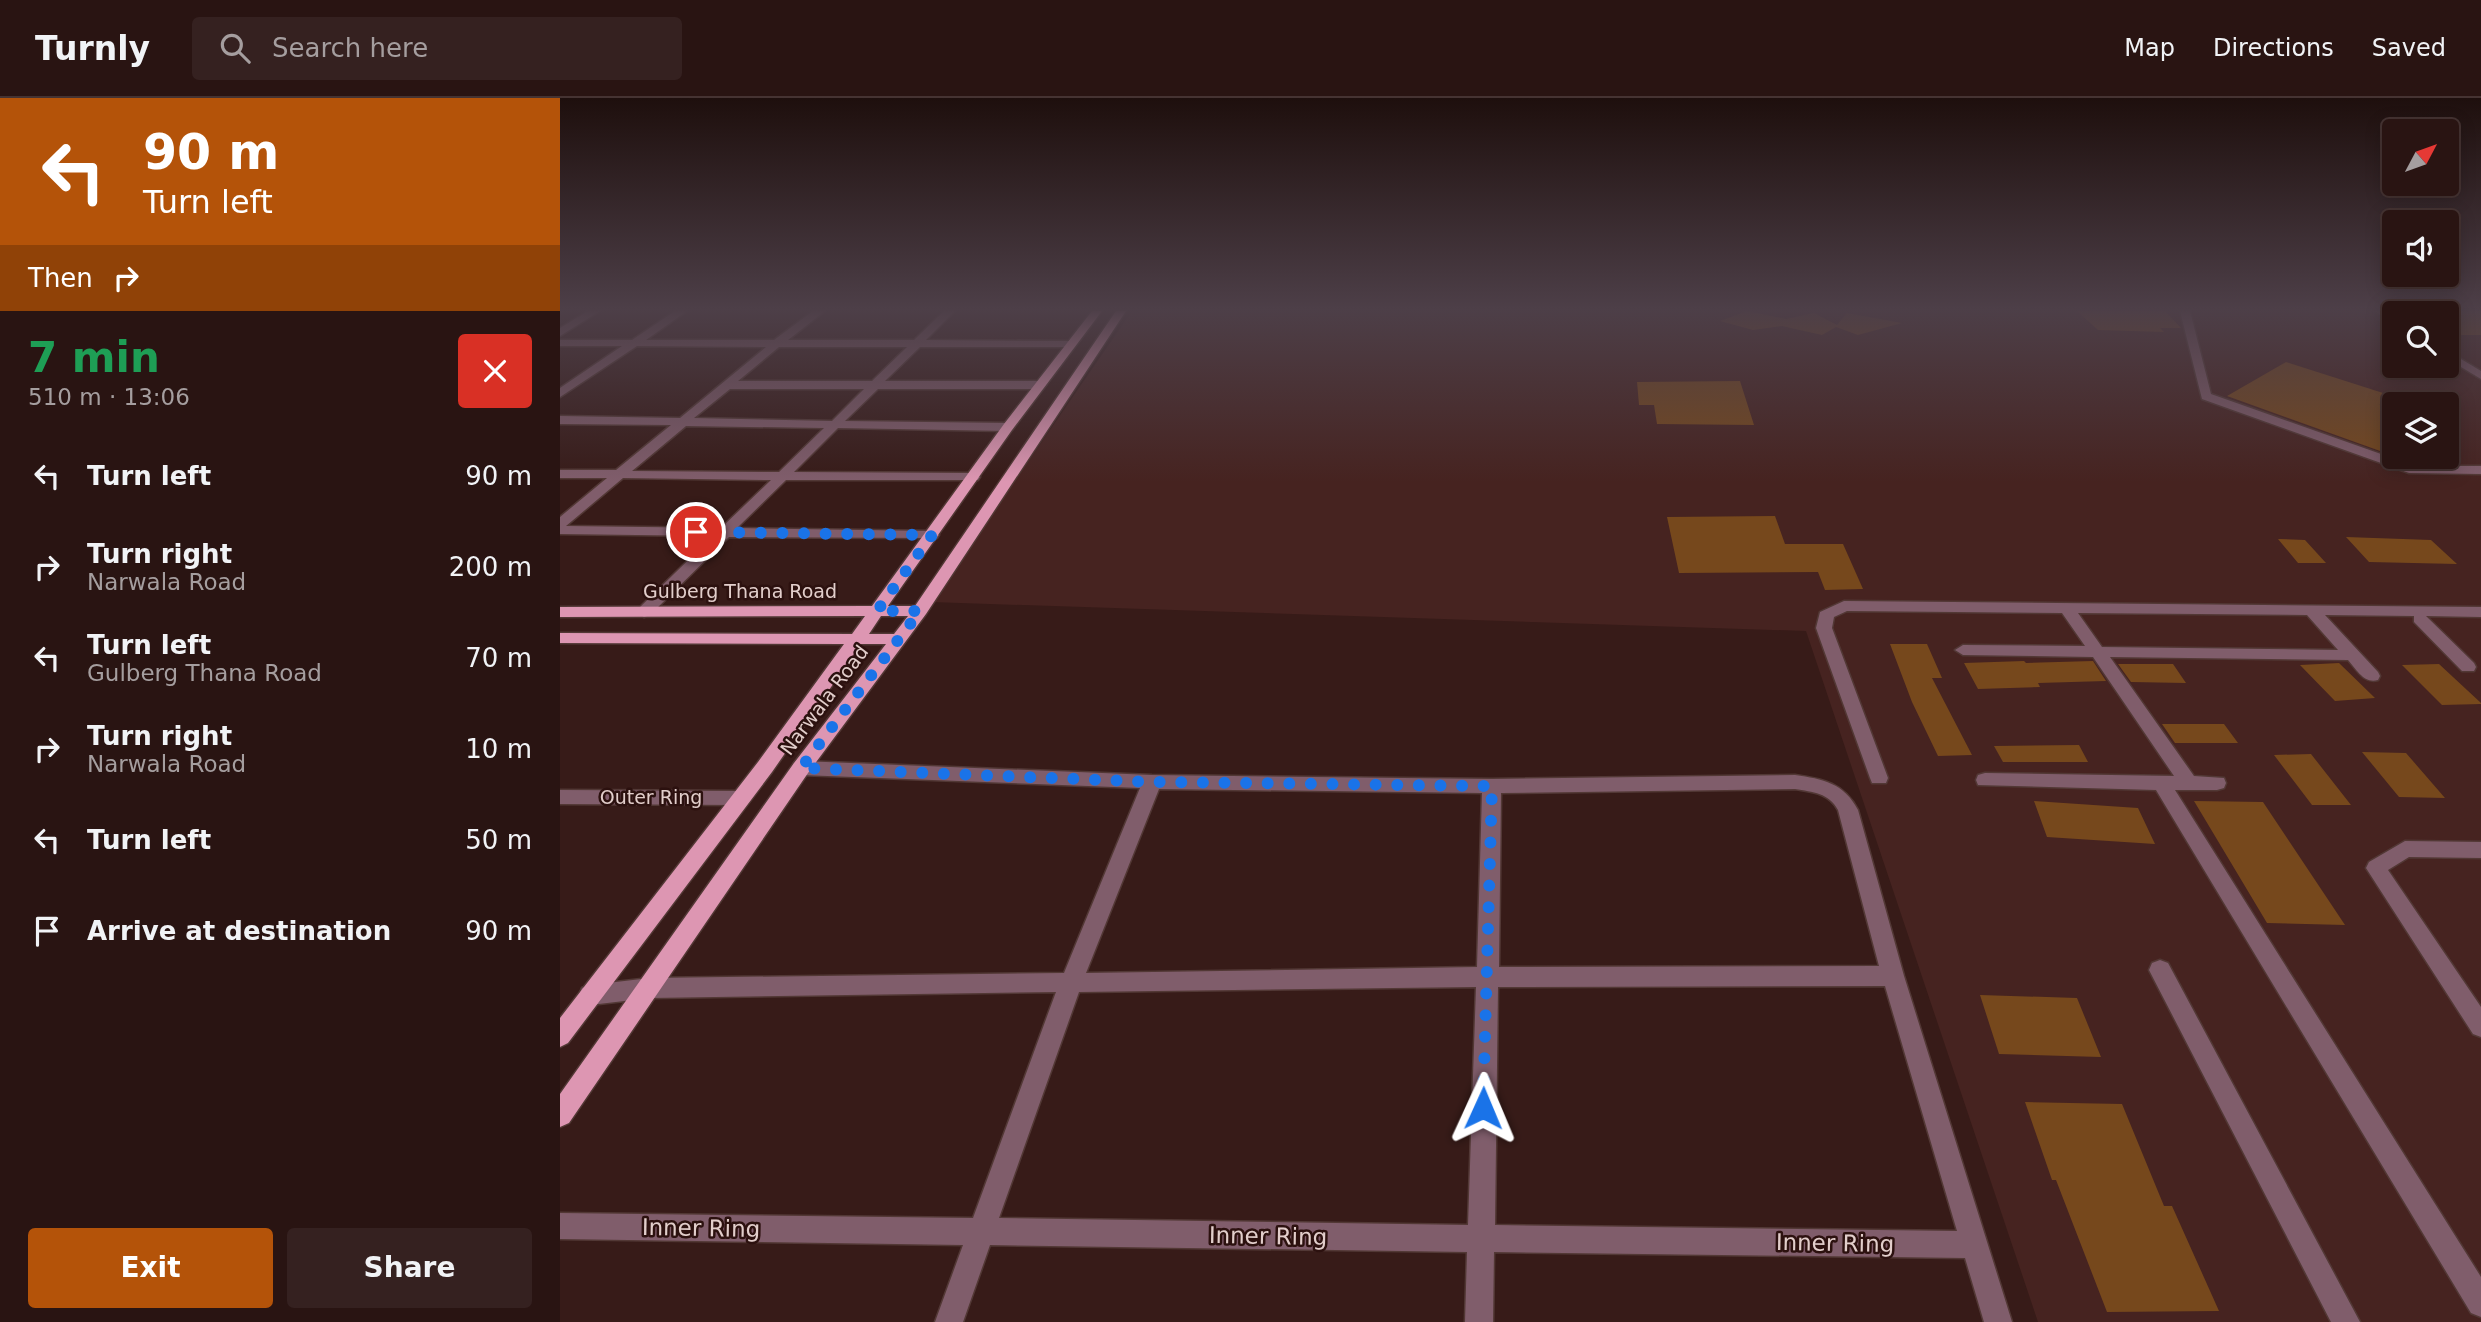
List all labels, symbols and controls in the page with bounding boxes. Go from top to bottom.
search box [192,17,682,80]
text: Turnly [35,29,150,68]
icon: search [216,29,254,67]
text: Search here [272,33,428,63]
text: Map [2124,34,2175,62]
text: Directions [2213,34,2334,62]
text: Saved [2372,34,2446,62]
north arrow [2382,119,2459,196]
map controls [2382,119,2459,469]
text: 90 m [143,124,279,181]
icon: left [28,126,119,217]
text: Turn left [143,183,273,221]
button: sound [2382,210,2459,287]
icon: right [107,259,145,297]
text: Then [28,263,93,293]
button: search [2382,301,2459,378]
text: 7 min [28,333,160,382]
button: close [458,334,532,408]
text: 510 m · 13:06 [28,384,190,410]
button: layers [2382,392,2459,469]
icon: left [28,457,66,495]
text: Turn left [87,461,211,491]
text: 90 m [465,461,532,491]
pin [666,502,726,562]
icon: arrive [677,513,715,551]
text: Turn right [87,539,232,569]
icon: right [28,548,66,586]
text: 200 m [449,552,532,582]
text: Narwala Road [87,569,246,595]
street label: Gulberg Thana Road [643,580,837,602]
text: Turn left [87,630,211,660]
icon: left [28,639,66,677]
street label: Narwala Road [776,641,872,759]
text: 70 m [465,643,532,673]
text: Gulberg Thana Road [87,660,322,686]
text: Turn right [87,721,232,751]
icon: right [28,730,66,768]
text: 10 m [465,734,532,764]
text: Narwala Road [87,751,246,777]
street label: Outer Ring [600,786,702,808]
icon: left [28,821,66,859]
text: Turn left [87,825,211,855]
text: 50 m [465,825,532,855]
icon: arrive [28,912,66,950]
text: Arrive at destination [87,916,391,946]
text: 90 m [465,916,532,946]
position arrow [1446,1071,1520,1145]
street label: Inner Ring [642,1214,760,1242]
street label: Inner Ring [1209,1222,1327,1250]
button: Exit [28,1228,273,1308]
button: Share [287,1228,532,1308]
street label: Inner Ring [1776,1229,1894,1257]

